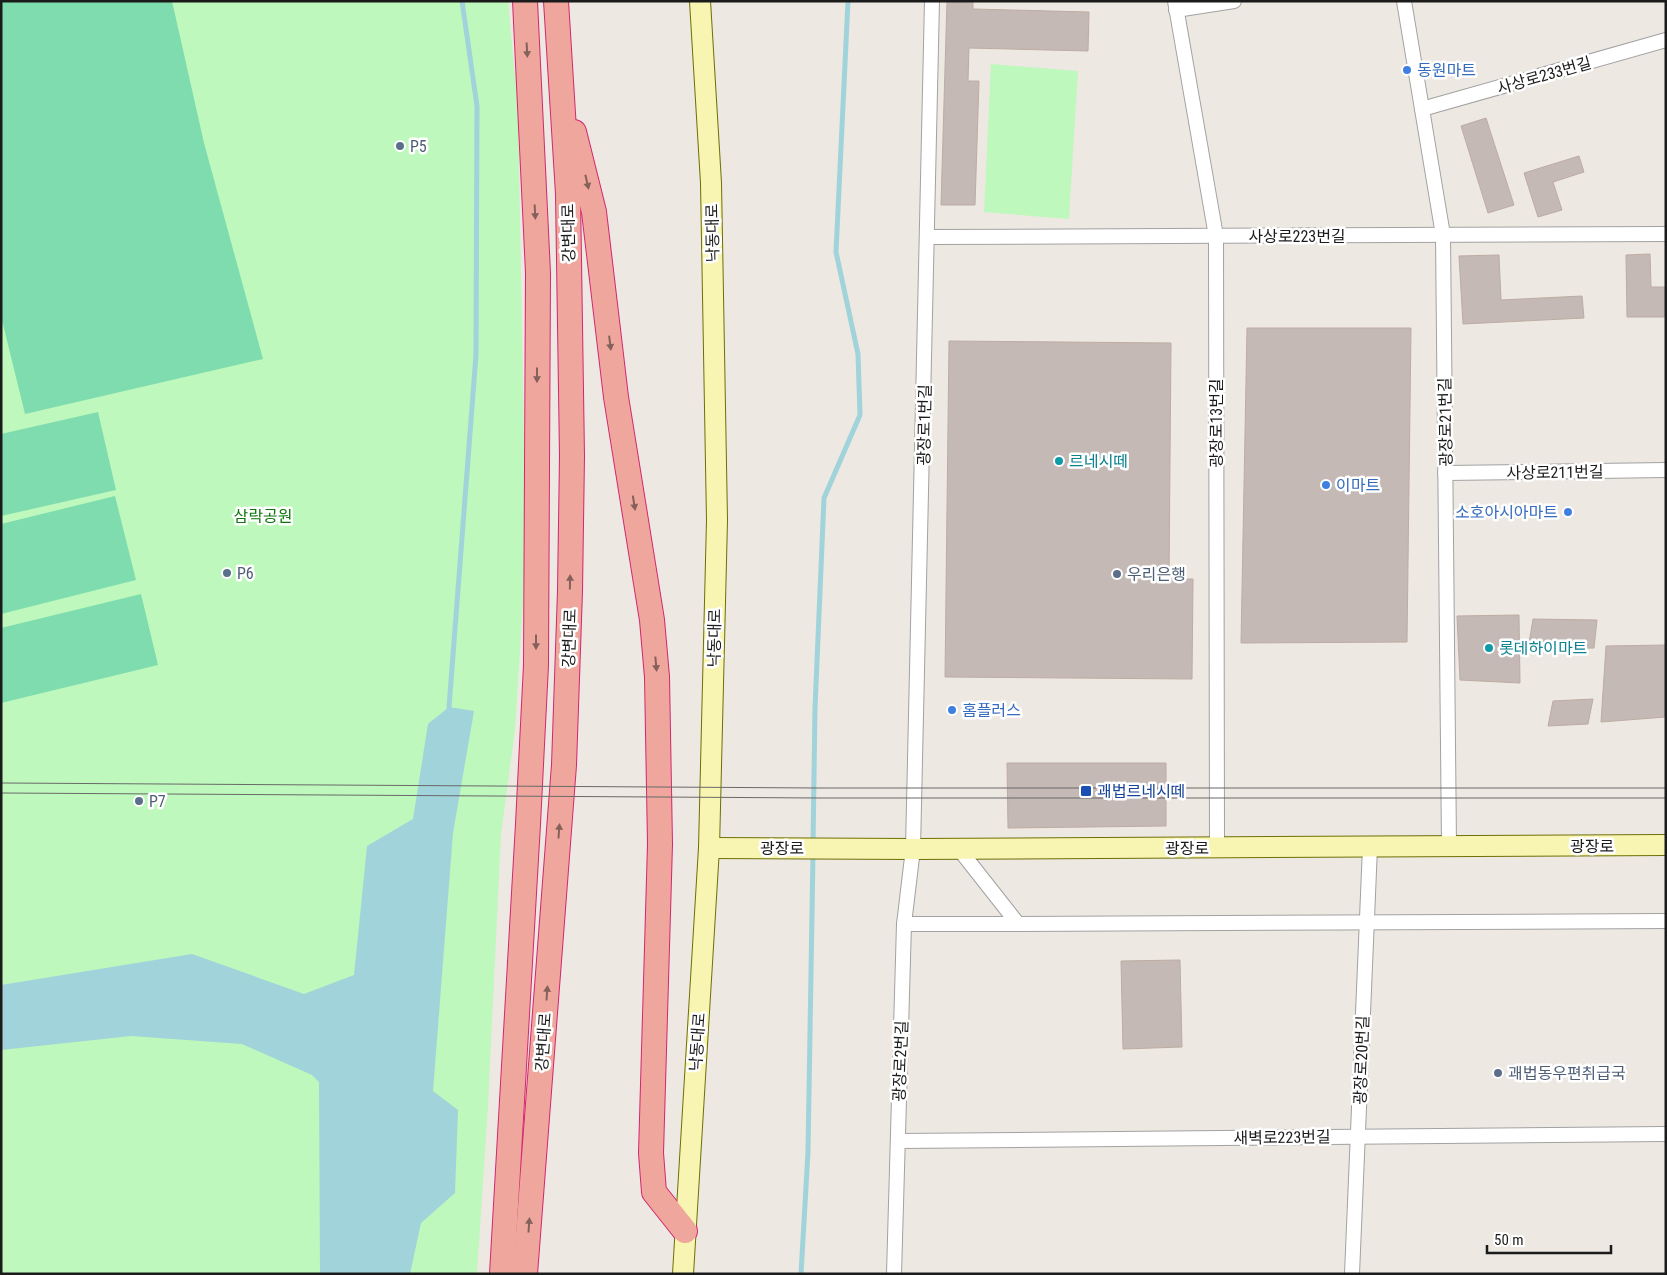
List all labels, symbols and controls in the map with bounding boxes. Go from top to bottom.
one-way arrow [523,42,531,58]
street label: 사상로233번길 [1495,53,1594,98]
place label: 동원마트 [1417,61,1476,80]
marker: 동원마트 [1401,64,1413,76]
place label: P5 [410,137,427,156]
marker: P5 [394,140,406,152]
one-way arrow [583,174,591,189]
street label: 강변대로 [558,203,579,263]
street label: 낙동대로 [702,203,723,263]
one-way arrow [531,205,539,221]
street label: 사상로223번길 [1248,227,1346,246]
one-way arrow [606,335,614,351]
one-way arrow [533,367,541,383]
street label: 광장로21번길 [1435,377,1456,467]
street label: 광장로13번길 [1207,378,1226,468]
street label: 광장로1번길 [914,384,935,466]
place label: 르네시떼 [1069,452,1128,471]
marker: 르네시떼 [1053,455,1065,467]
street label: 사상로211번길 [1506,462,1604,483]
place label: 이마트 [1336,476,1380,495]
marker: 이마트 [1320,479,1332,491]
one-way arrow [630,496,638,512]
place label: 소호아시아마트 [1455,503,1558,522]
marker: 소호아시아마트 [1562,506,1574,518]
park label: 삼락공원 [234,507,292,526]
place label: P6 [237,564,254,583]
place label: 우리은행 [1127,565,1186,584]
marker: P6 [221,567,233,579]
marker: 우리은행 [1111,568,1123,580]
one-way arrow [566,573,574,589]
street label: 강변대로 [559,608,580,668]
street label: 낙동대로 [704,608,725,668]
one-way arrow [532,634,540,650]
place label: 롯데하이마트 [1499,639,1587,658]
marker: 롯데하이마트 [1483,642,1495,654]
one-way arrow [652,656,660,672]
place label: 홈플러스 [962,701,1021,720]
marker: 홈플러스 [946,704,958,716]
place label: 괘법르네시떼 [1097,782,1185,801]
marker: 괘법르네시떼 [1079,784,1093,798]
place label: P7 [149,792,166,811]
marker: P7 [133,795,145,807]
one-way arrow [555,823,563,839]
street label: 광장로 [1570,837,1614,856]
street label: 광장로 [760,839,804,858]
street label: 광장로 [1165,839,1209,858]
one-way arrow [543,985,551,1001]
street label: 강변대로 [532,1012,555,1072]
street label: 낙동대로 [686,1012,709,1072]
street label: 광장로20번길 [1350,1015,1373,1105]
street label: 광장로2번길 [890,1020,911,1102]
place label: 괘법동우편취급국 [1508,1064,1626,1083]
marker: 괘법동우편취급국 [1492,1067,1504,1079]
street label: 새벽로223번길 [1233,1127,1331,1148]
one-way arrow [525,1217,533,1233]
scale bar [1487,1222,1611,1254]
text: 50 m [1494,1231,1524,1249]

